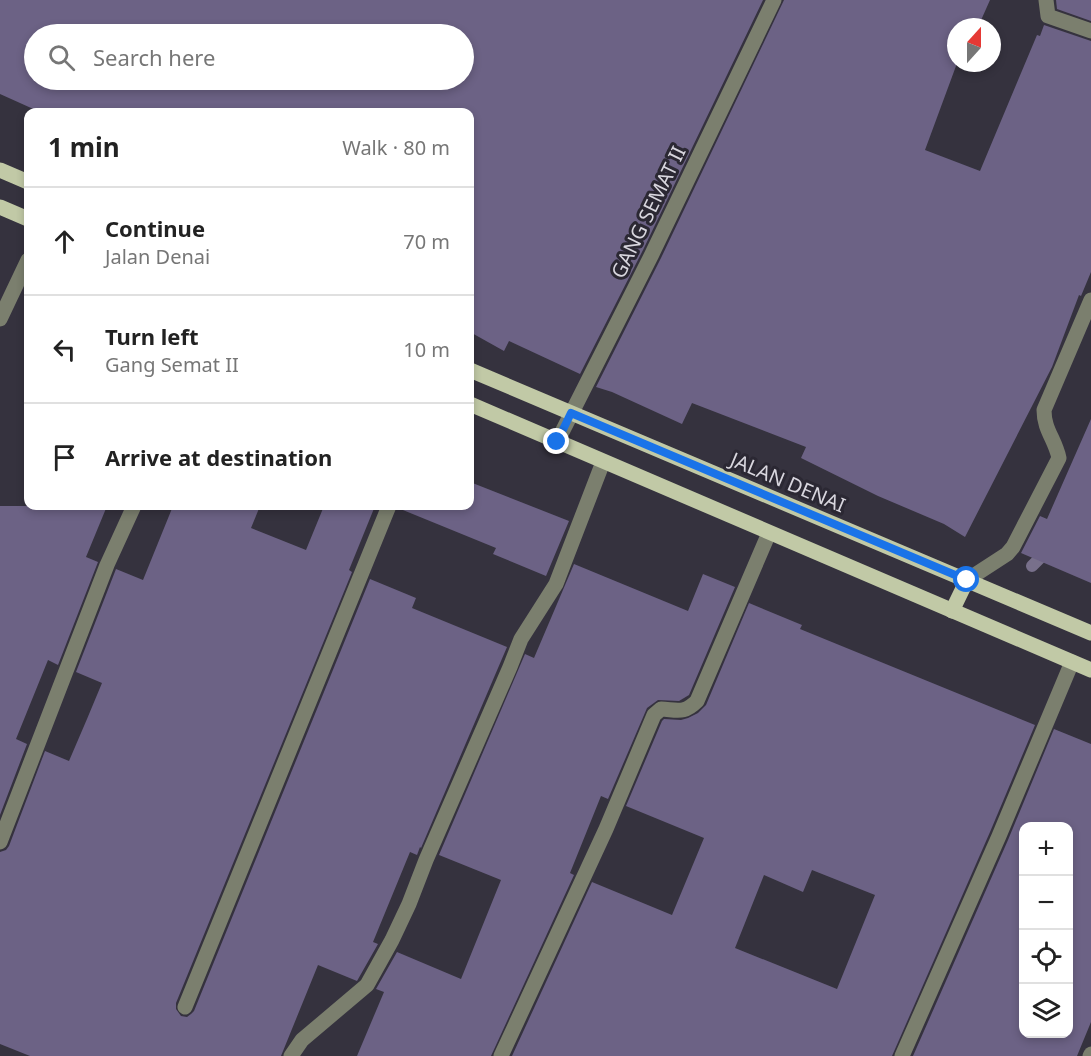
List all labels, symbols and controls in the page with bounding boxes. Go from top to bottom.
north arrow [947,18,1001,72]
search box [24,24,474,90]
icon: search [45,41,78,74]
text: Search here [93,42,215,72]
text: 1 min [48,129,120,165]
text: Walk · 80 m [342,134,450,161]
street label: GANG SEMAT II [604,141,692,283]
text: Continue [105,213,205,243]
icon: ahead [48,225,81,258]
text: 70 m [403,228,450,255]
text: Jalan Denai [105,243,210,270]
text: Turn left [105,321,199,351]
icon: left [48,333,81,366]
text: 10 m [403,336,450,363]
text: Gang Semat II [105,351,239,378]
route end [543,428,569,454]
icon: arrive [48,441,81,474]
text: Arrive at destination [105,442,332,472]
street label: JALAN DENAI [725,445,850,518]
route start [953,566,979,592]
map controls [1019,822,1073,1038]
button: + [1019,822,1073,876]
button: − [1019,876,1073,930]
button: locate [1019,930,1073,984]
button: layers [1019,984,1073,1038]

